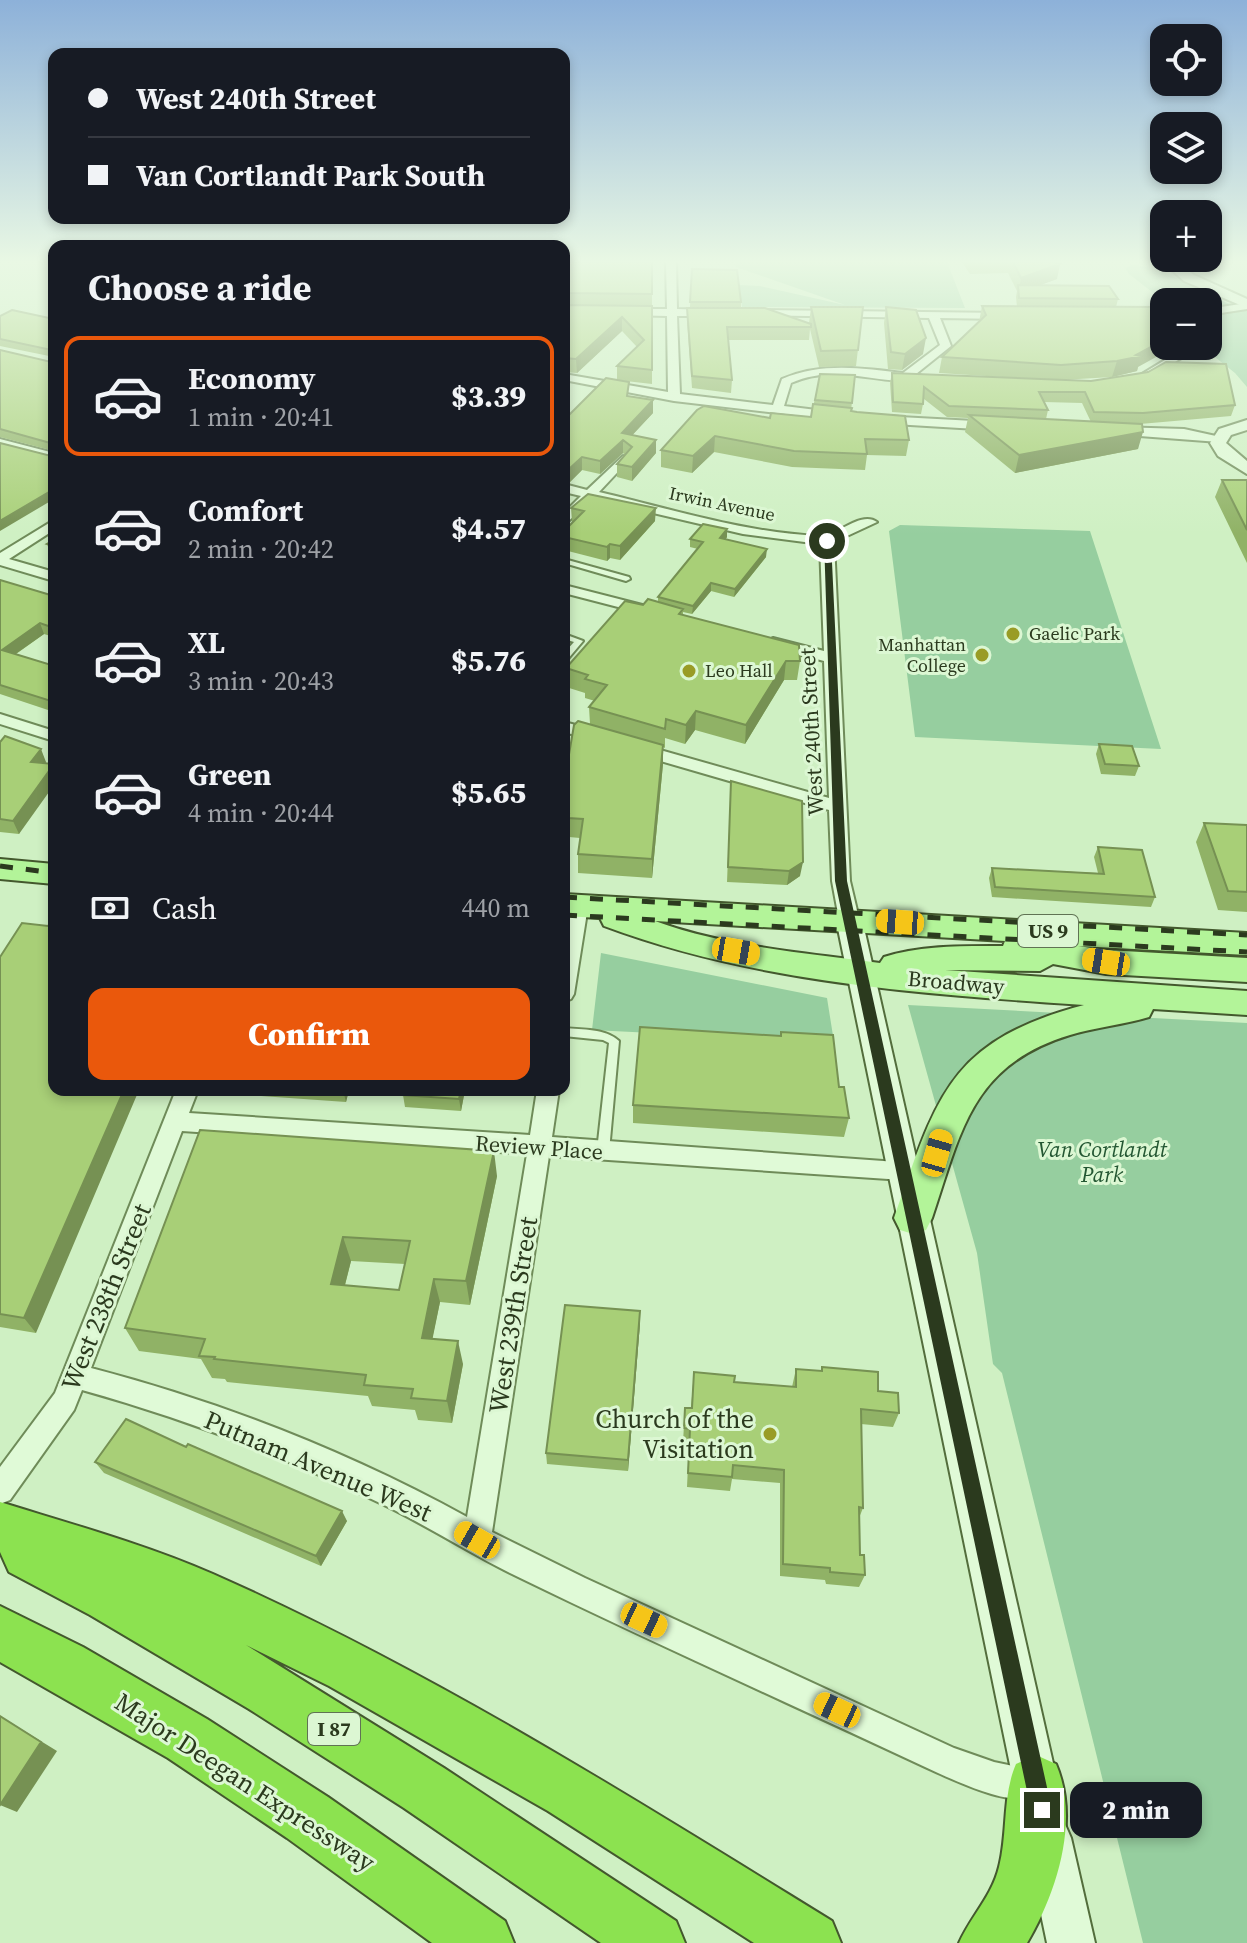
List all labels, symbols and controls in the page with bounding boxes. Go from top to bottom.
map controls [1150,24,1222,360]
button: locate [1150,24,1222,96]
text: West 240th Street [136,78,376,119]
button: layers [1150,112,1222,184]
text: Van Cortlandt Park South [136,155,485,196]
button: + [1150,200,1222,272]
text: Choose a ride [88,263,311,312]
button: − [1150,288,1222,360]
text: Economy [188,358,316,399]
icon: car [92,360,164,432]
text: $3.39 [451,376,526,417]
text: 1 min · 20:41 [188,399,334,435]
street label: Irwin Avenue [667,480,777,527]
text: Comfort [188,490,303,531]
icon: car [92,492,164,564]
text: $4.57 [451,508,526,549]
route start [809,523,845,559]
text: 2 min · 20:42 [188,531,334,567]
place label: Gaelic Park [1029,621,1120,646]
text: XL [188,622,225,663]
icon: car [92,624,164,696]
marker: Gaelic Park [1004,625,1022,643]
place label: Manhattan College [878,632,966,678]
text: $5.76 [451,640,526,681]
street label: West 240th Street [792,646,830,817]
marker: Manhattan College [973,646,991,664]
place label: Leo Hall [705,658,773,683]
marker: Leo Hall [680,662,698,680]
text: 3 min · 20:43 [188,663,334,699]
text: Green [188,754,271,795]
icon: car [92,756,164,828]
text: $5.65 [451,772,526,813]
text: 4 min · 20:44 [188,795,334,831]
icon: cash [88,886,132,930]
text: Cash [152,888,217,929]
text: 440 m [462,890,530,926]
car [875,908,925,936]
road number: US 9 [1018,915,1078,947]
car [710,935,762,967]
car [1080,946,1132,978]
street label: Broadway [906,963,1006,1001]
button: Confirm [88,988,530,1080]
car [919,1127,955,1179]
street label: Review Place [474,1128,604,1166]
park label: Van Cortlandt Park [1037,1134,1167,1189]
street label: West 238th Street [52,1198,160,1396]
street label: West 239th Street [480,1214,546,1416]
place label: Church of the Visitation [595,1401,754,1467]
street label: Putnam Avenue West [199,1402,438,1530]
marker: Church of the Visitation [761,1425,779,1443]
car [450,1518,504,1562]
car [617,1599,671,1641]
street label: Major Deegan Expressway [108,1684,383,1880]
car [810,1689,864,1731]
road number: I 87 [308,1713,360,1745]
callout: 2 min [1070,1782,1202,1838]
route end [1024,1792,1060,1828]
text: 2 min [1102,1792,1170,1828]

